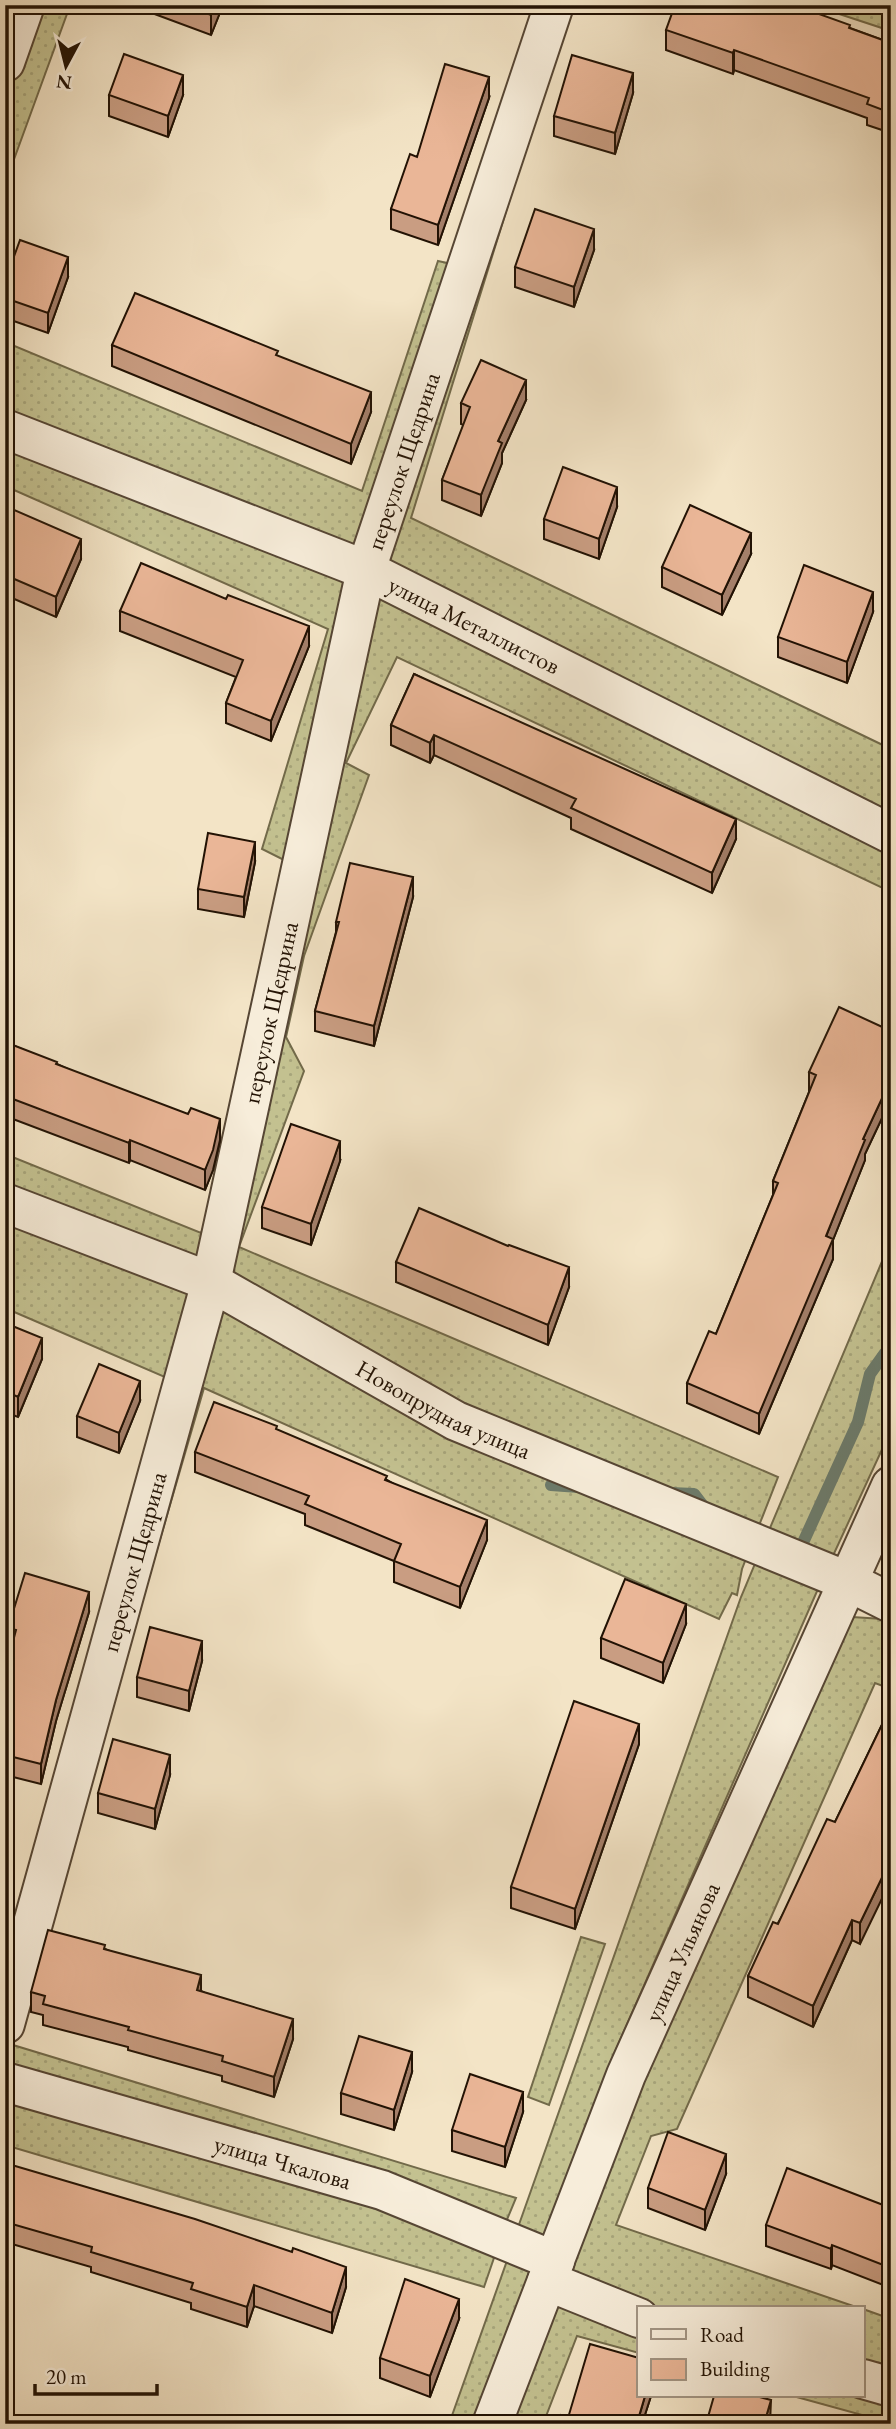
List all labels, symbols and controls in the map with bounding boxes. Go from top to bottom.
north arrow [32,32,102,102]
text: N [54,69,73,96]
street label: переулок Щедрина [358,367,446,553]
street label: улица Металлистов [383,568,566,681]
street label: переулок Щедрина [235,918,305,1106]
street label: Новопрудная улица [351,1352,536,1466]
street label: переулок Щедрина [94,1468,173,1655]
street label: улица Ульянова [637,1877,727,2026]
street label: улица Чкалова [211,2127,355,2196]
legend [637,2306,864,2398]
text: Road [700,2321,744,2348]
scale bar [35,2352,158,2396]
text: Building [700,2355,770,2382]
text: 20 m [46,2363,87,2390]

